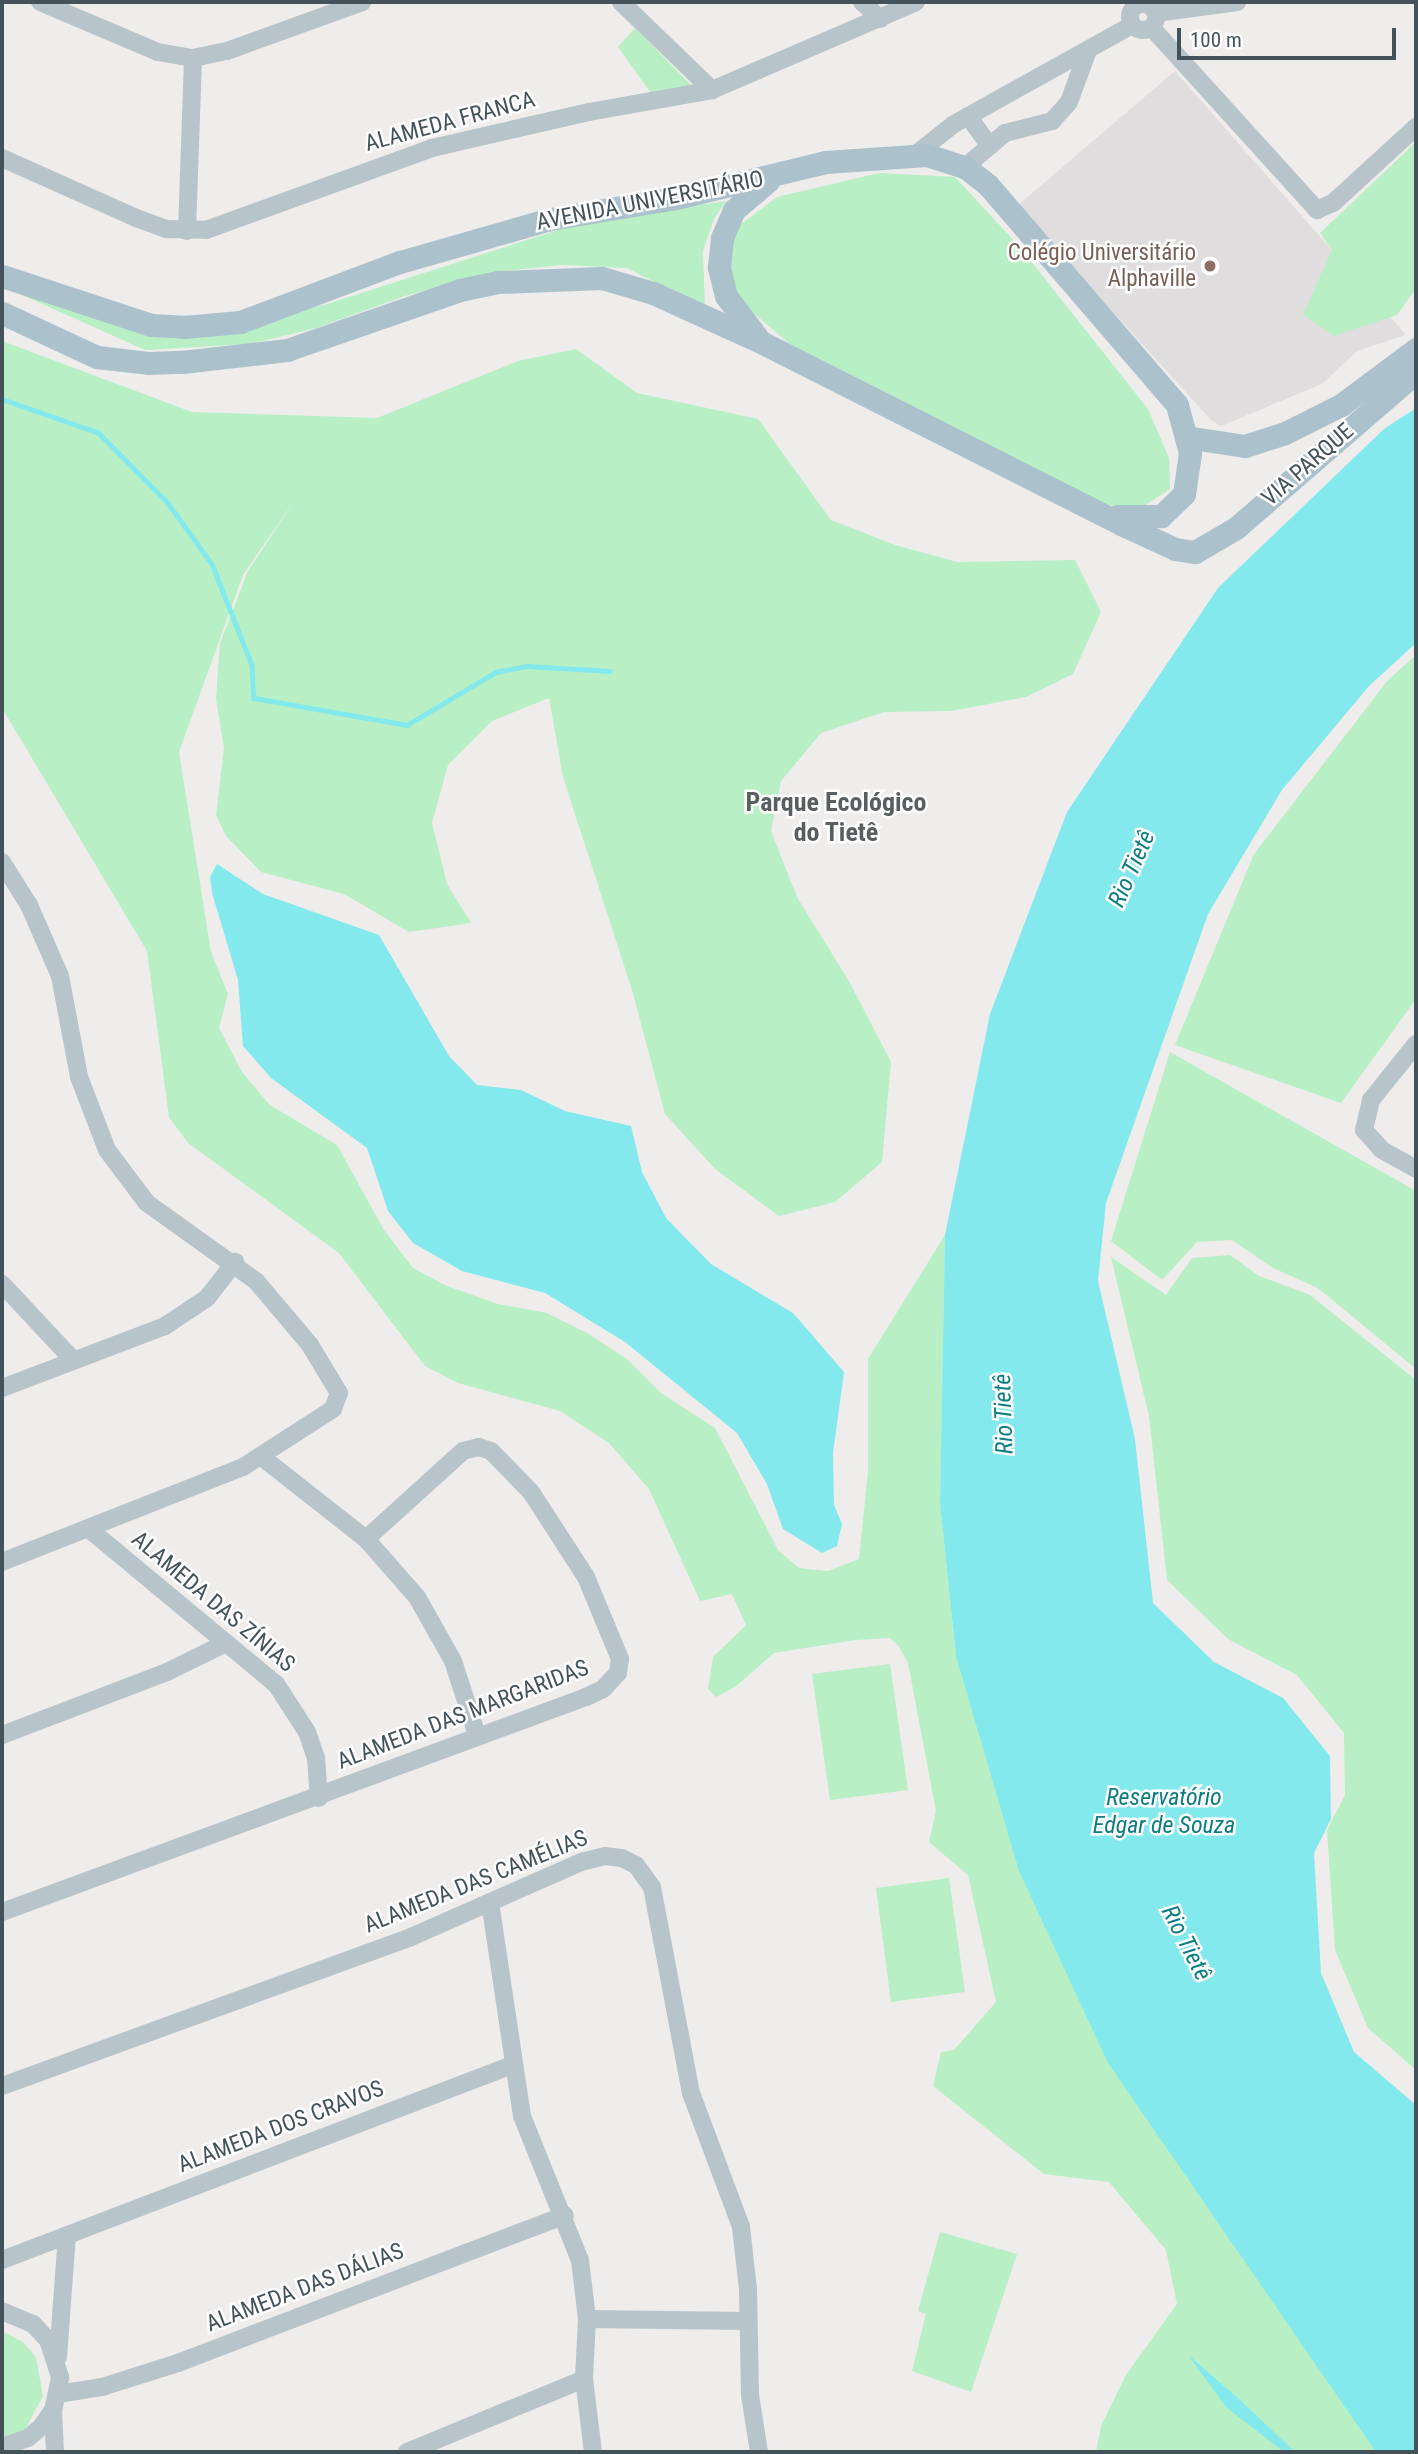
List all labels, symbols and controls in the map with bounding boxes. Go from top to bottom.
scale bar [1180,14,1399,58]
text: 100 m [1190,28,1242,52]
street label: ALAMEDA FRANCA [362,86,538,158]
street label: AVENIDA UNIVERSITÁRIO [534,165,766,237]
place label: Colégio Universitário Alphaville [1008,239,1196,293]
marker: Colégio Universitário Alphaville [1202,258,1218,274]
street label: VIA PARQUE [1257,418,1359,512]
district label: Parque Ecológico do Tietê [746,787,926,848]
water label: Rio Tietê [1102,826,1162,912]
water label: Rio Tietê [988,1373,1020,1455]
street label: ALAMEDA DAS ZÍNIAS [126,1526,300,1678]
street label: ALAMEDA DAS MARGARIDAS [333,1654,593,1776]
water label: Reservatório Edgar de Souza [1093,1784,1235,1840]
street label: ALAMEDA DAS CAMÉLIAS [360,1825,592,1939]
water label: Rio Tietê [1155,1900,1217,1986]
street label: ALAMEDA DOS CRAVOS [174,2075,388,2179]
street label: ALAMEDA DAS DÁLIAS [202,2238,408,2338]

